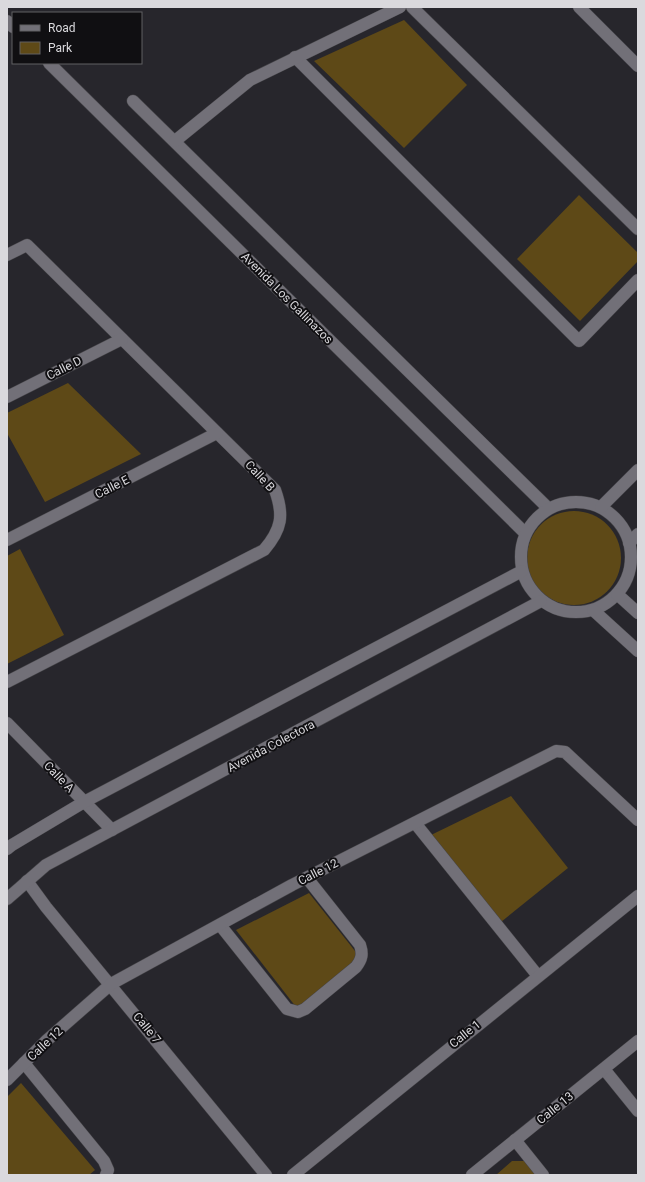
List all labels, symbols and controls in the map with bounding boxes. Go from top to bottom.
legend [12,12,142,64]
text: Road [48,21,76,35]
text: Park [48,41,73,55]
street label: Avenida Los Gallinazos [238,249,336,347]
street label: Calle D [44,353,84,383]
street label: Calle B [242,458,278,494]
street label: Calle E [93,472,132,501]
street label: Avenida Colectora [225,717,317,775]
street label: Calle A [41,759,77,795]
street label: Calle 12 [296,856,341,888]
street label: Calle 7 [130,1010,164,1047]
street label: Calle 1 [447,1017,483,1051]
street label: Calle 12 [24,1024,66,1064]
street label: Calle 13 [534,1089,576,1127]

